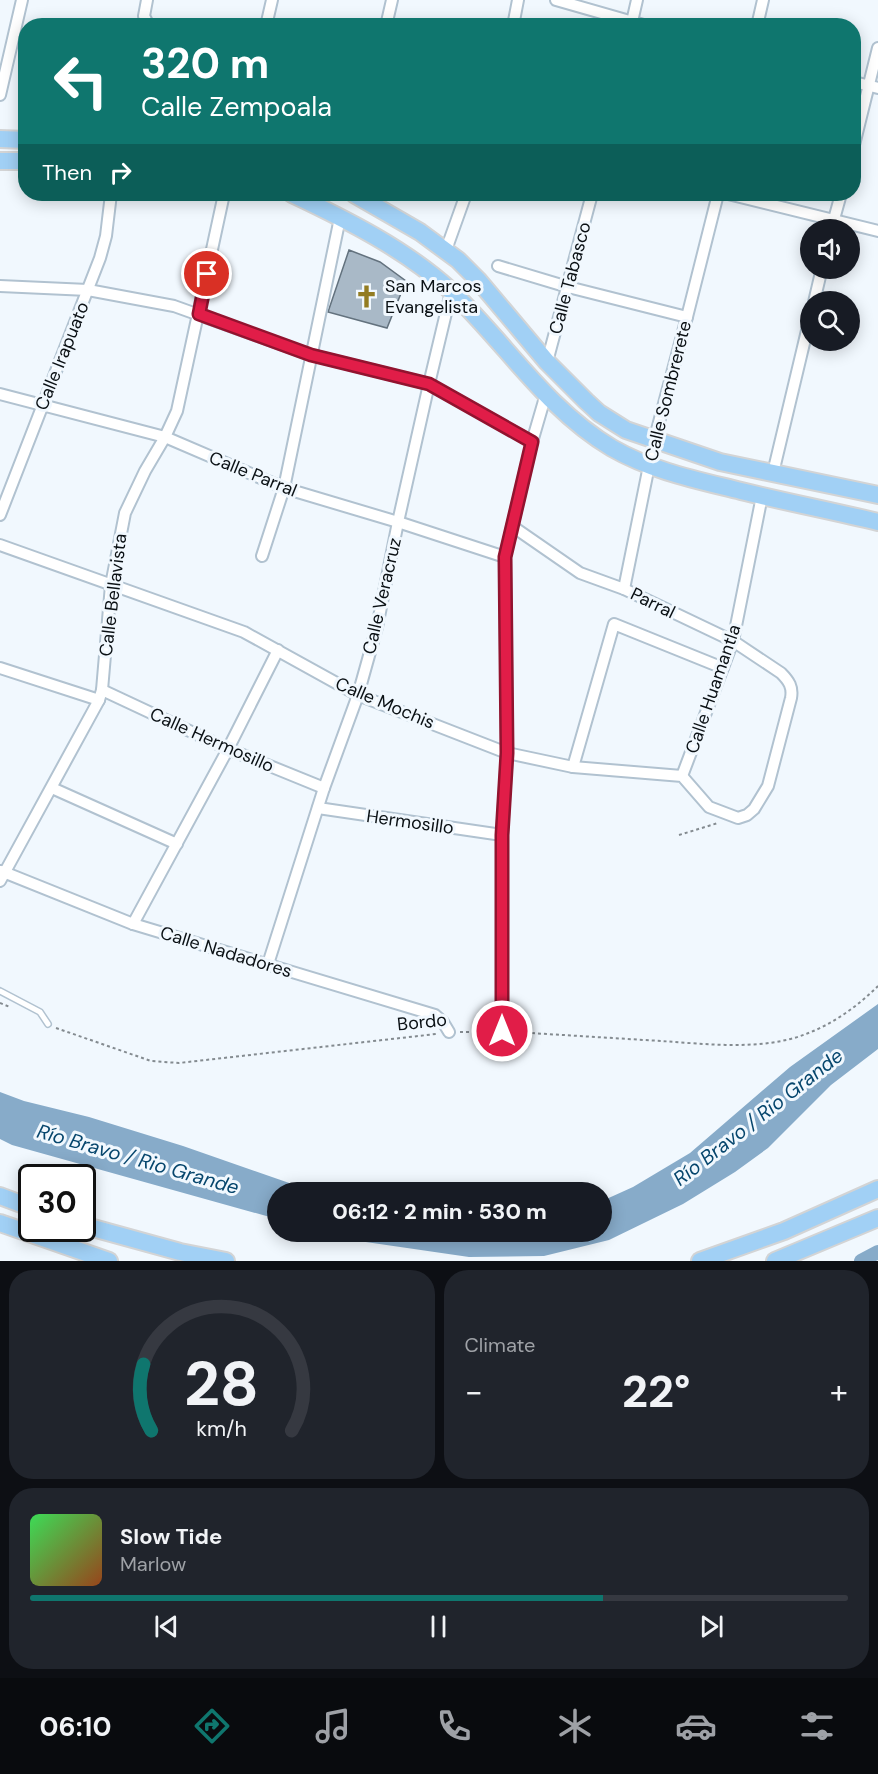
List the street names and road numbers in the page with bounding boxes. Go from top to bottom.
street label: Calle Tabasco [543,219,597,337]
street label: Calle Irapuato [29,298,95,414]
street label: Calle Sombrerete [639,318,697,464]
street label: Calle Parral [206,446,300,502]
street label: Calle Bellavista [94,532,132,658]
street label: Calle Veracruz [357,535,407,657]
street label: Parral [627,582,679,624]
street label: Calle Huamantla [680,621,746,757]
street label: Calle Mochis [332,671,438,735]
street label: Calle Hermosillo [146,702,278,778]
street label: Hermosillo [365,804,455,840]
street label: Calle Nadadores [157,921,295,983]
street label: Bordo [396,1007,448,1037]

